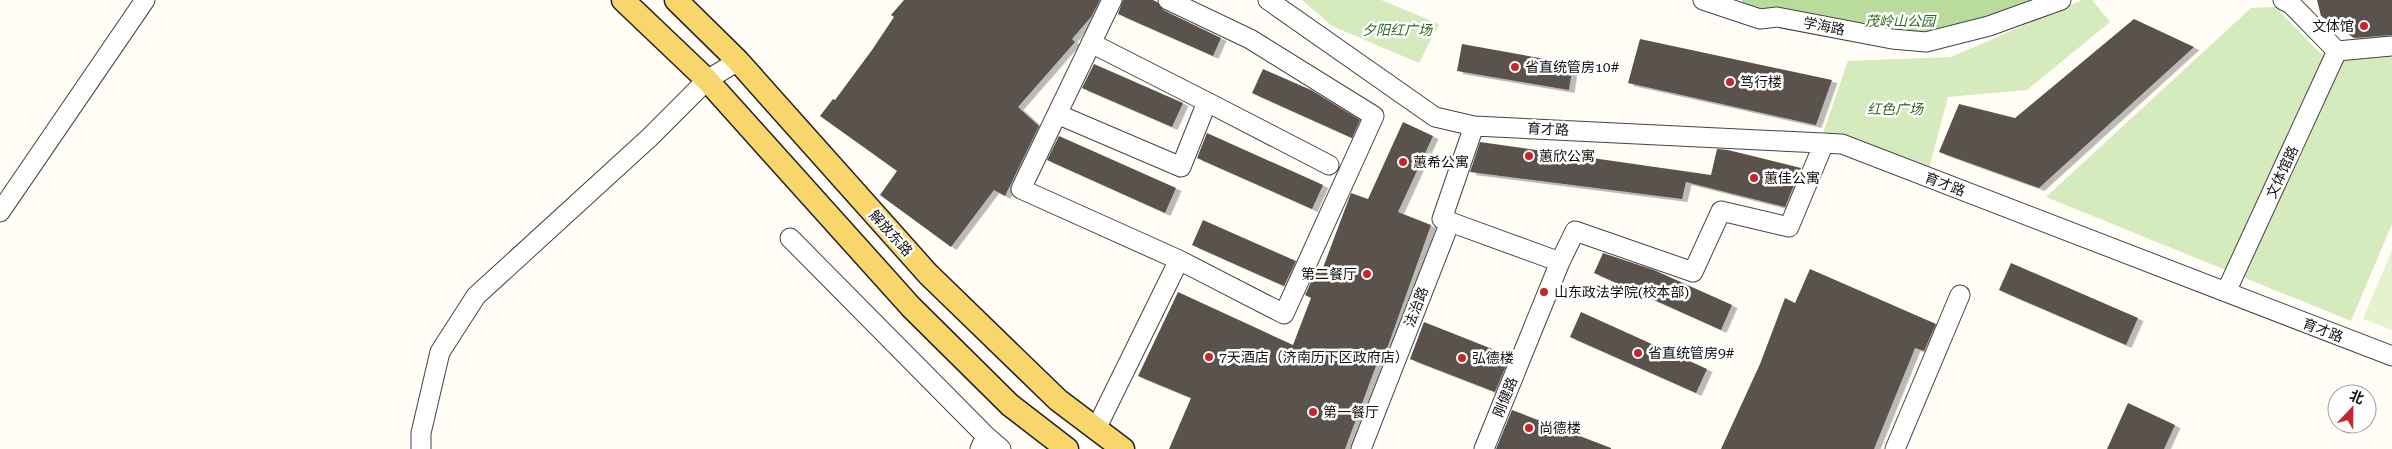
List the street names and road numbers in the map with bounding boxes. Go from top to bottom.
street label: 学海路 [1802,14,1846,38]
street label: 育才路 [1527,120,1569,138]
street label: 文体馆路 [2263,143,2301,201]
street label: 育才路 [1923,169,1967,199]
street label: 解放东路 [866,207,916,259]
street label: 法治路 [1401,285,1431,329]
street label: 育才路 [2301,315,2345,345]
street label: 刚健路 [1490,375,1520,419]

